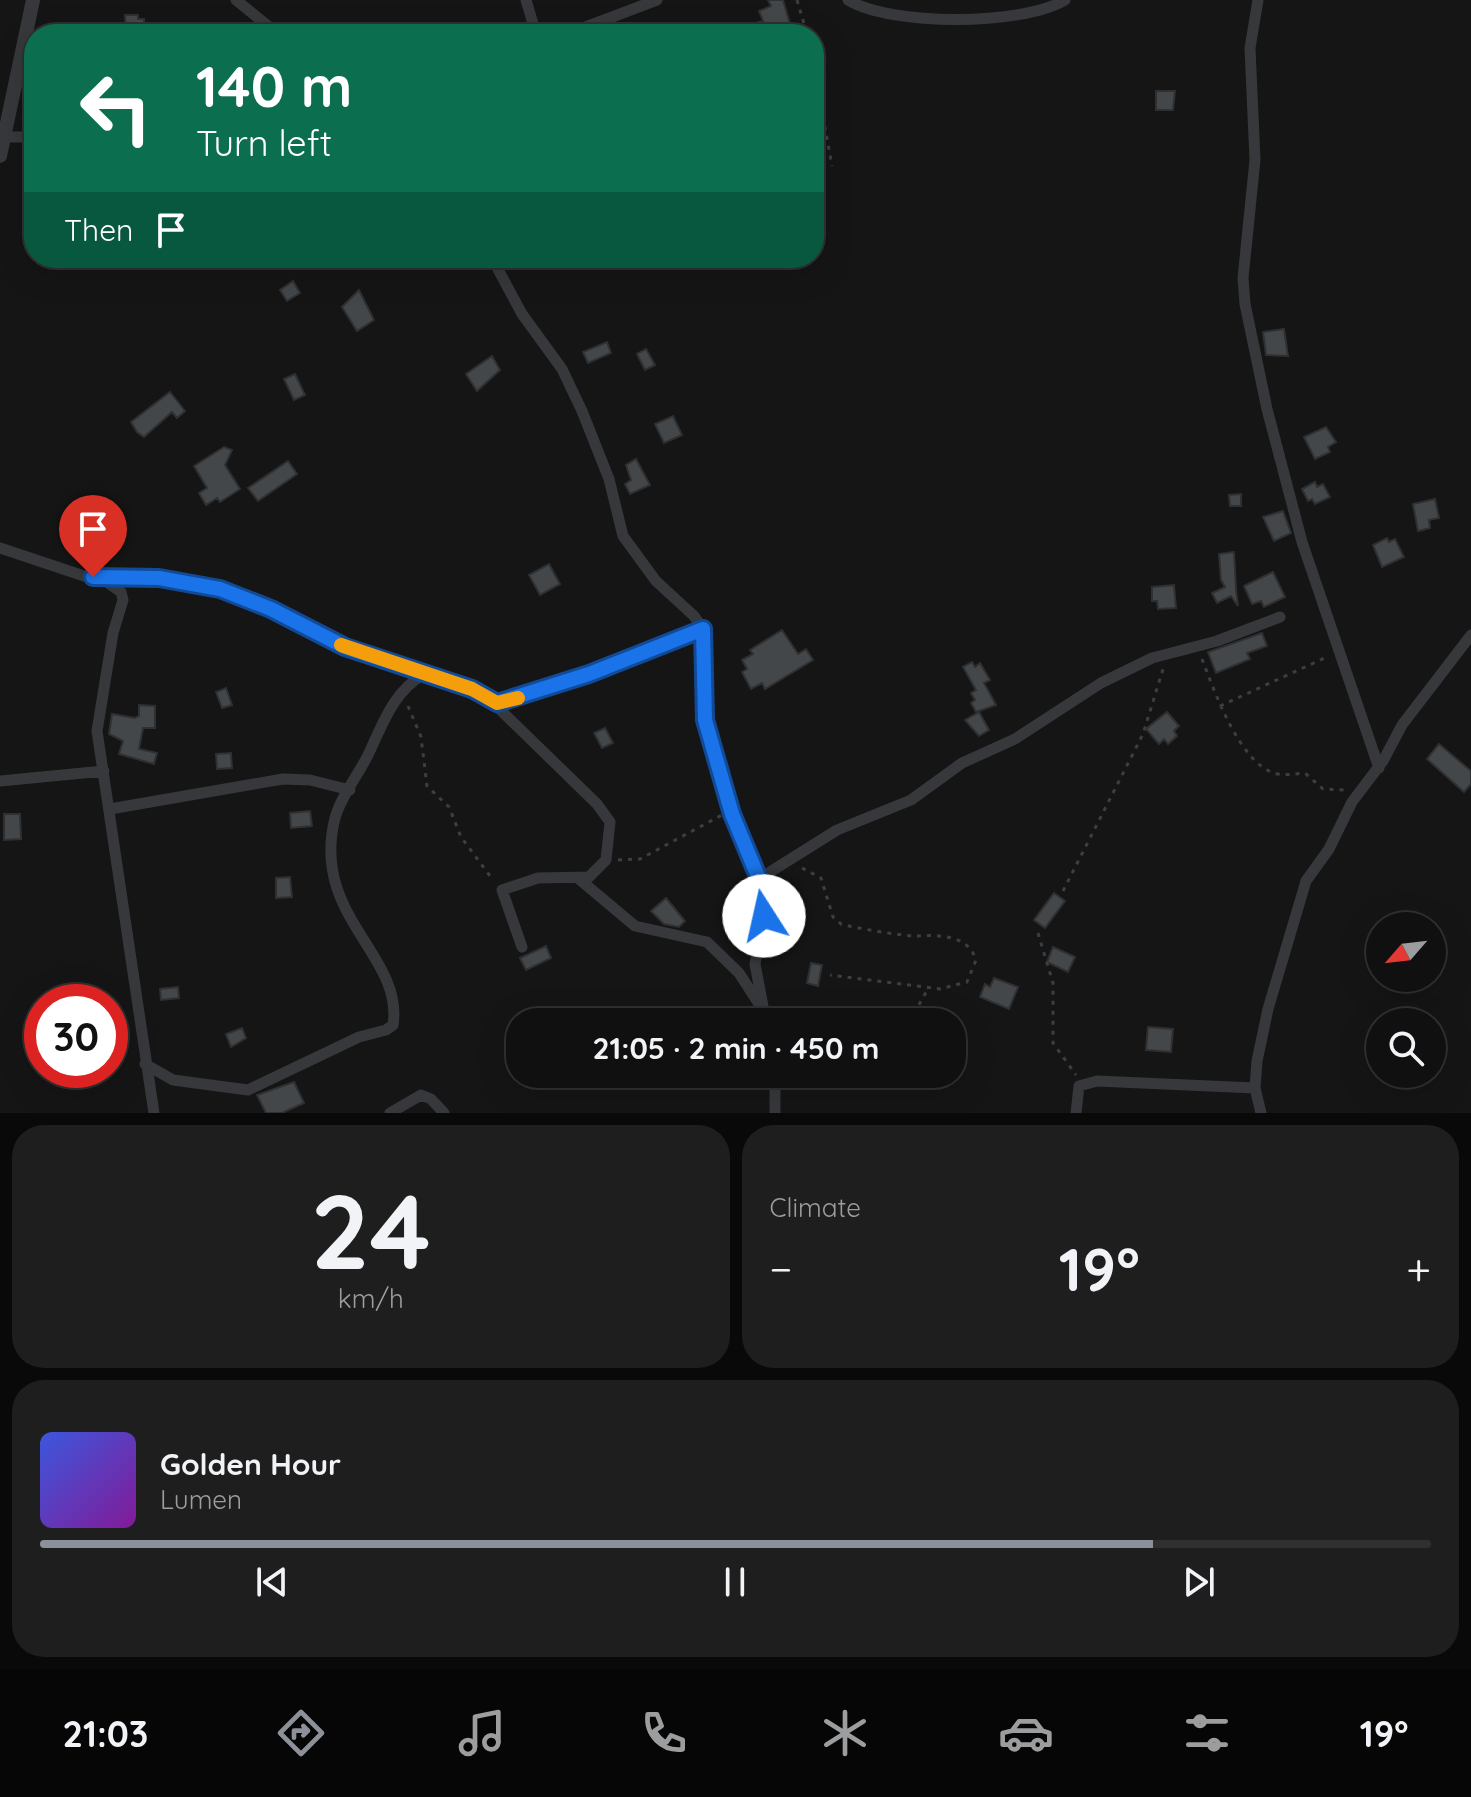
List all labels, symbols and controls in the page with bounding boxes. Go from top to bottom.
text: 140 m [196,51,352,121]
icon: left [64,56,168,160]
text: Turn left [196,120,332,165]
icon: arrive [149,208,193,252]
text: Then [64,211,133,249]
pin [59,495,127,577]
icon: arrive [71,507,115,551]
position arrow [722,874,806,958]
north arrow [1366,912,1446,992]
map controls [1366,912,1446,1088]
speed limit sign: 30 [24,984,128,1088]
button: search [1366,1008,1446,1088]
text: 21:05 · 2 min · 450 m [592,1029,880,1067]
text: 24 [311,1165,431,1295]
text: Climate [770,1191,861,1224]
text: 19° [1059,1231,1140,1306]
text: − [770,1241,792,1296]
text: + [1406,1241,1431,1296]
text: km/h [338,1282,404,1315]
text: Golden Hour [160,1445,341,1483]
text: Lumen [160,1483,242,1516]
icon: previous [250,1560,294,1604]
icon: pause [713,1560,757,1604]
icon: next [1177,1560,1221,1604]
icon: directions [273,1705,329,1761]
icon: music [454,1705,510,1761]
icon: phone [636,1705,692,1761]
icon: climate [817,1705,873,1761]
icon: car [998,1705,1054,1761]
icon: filters [1179,1705,1235,1761]
text: 21:03 [63,1711,148,1756]
text: 19° [1360,1711,1408,1756]

